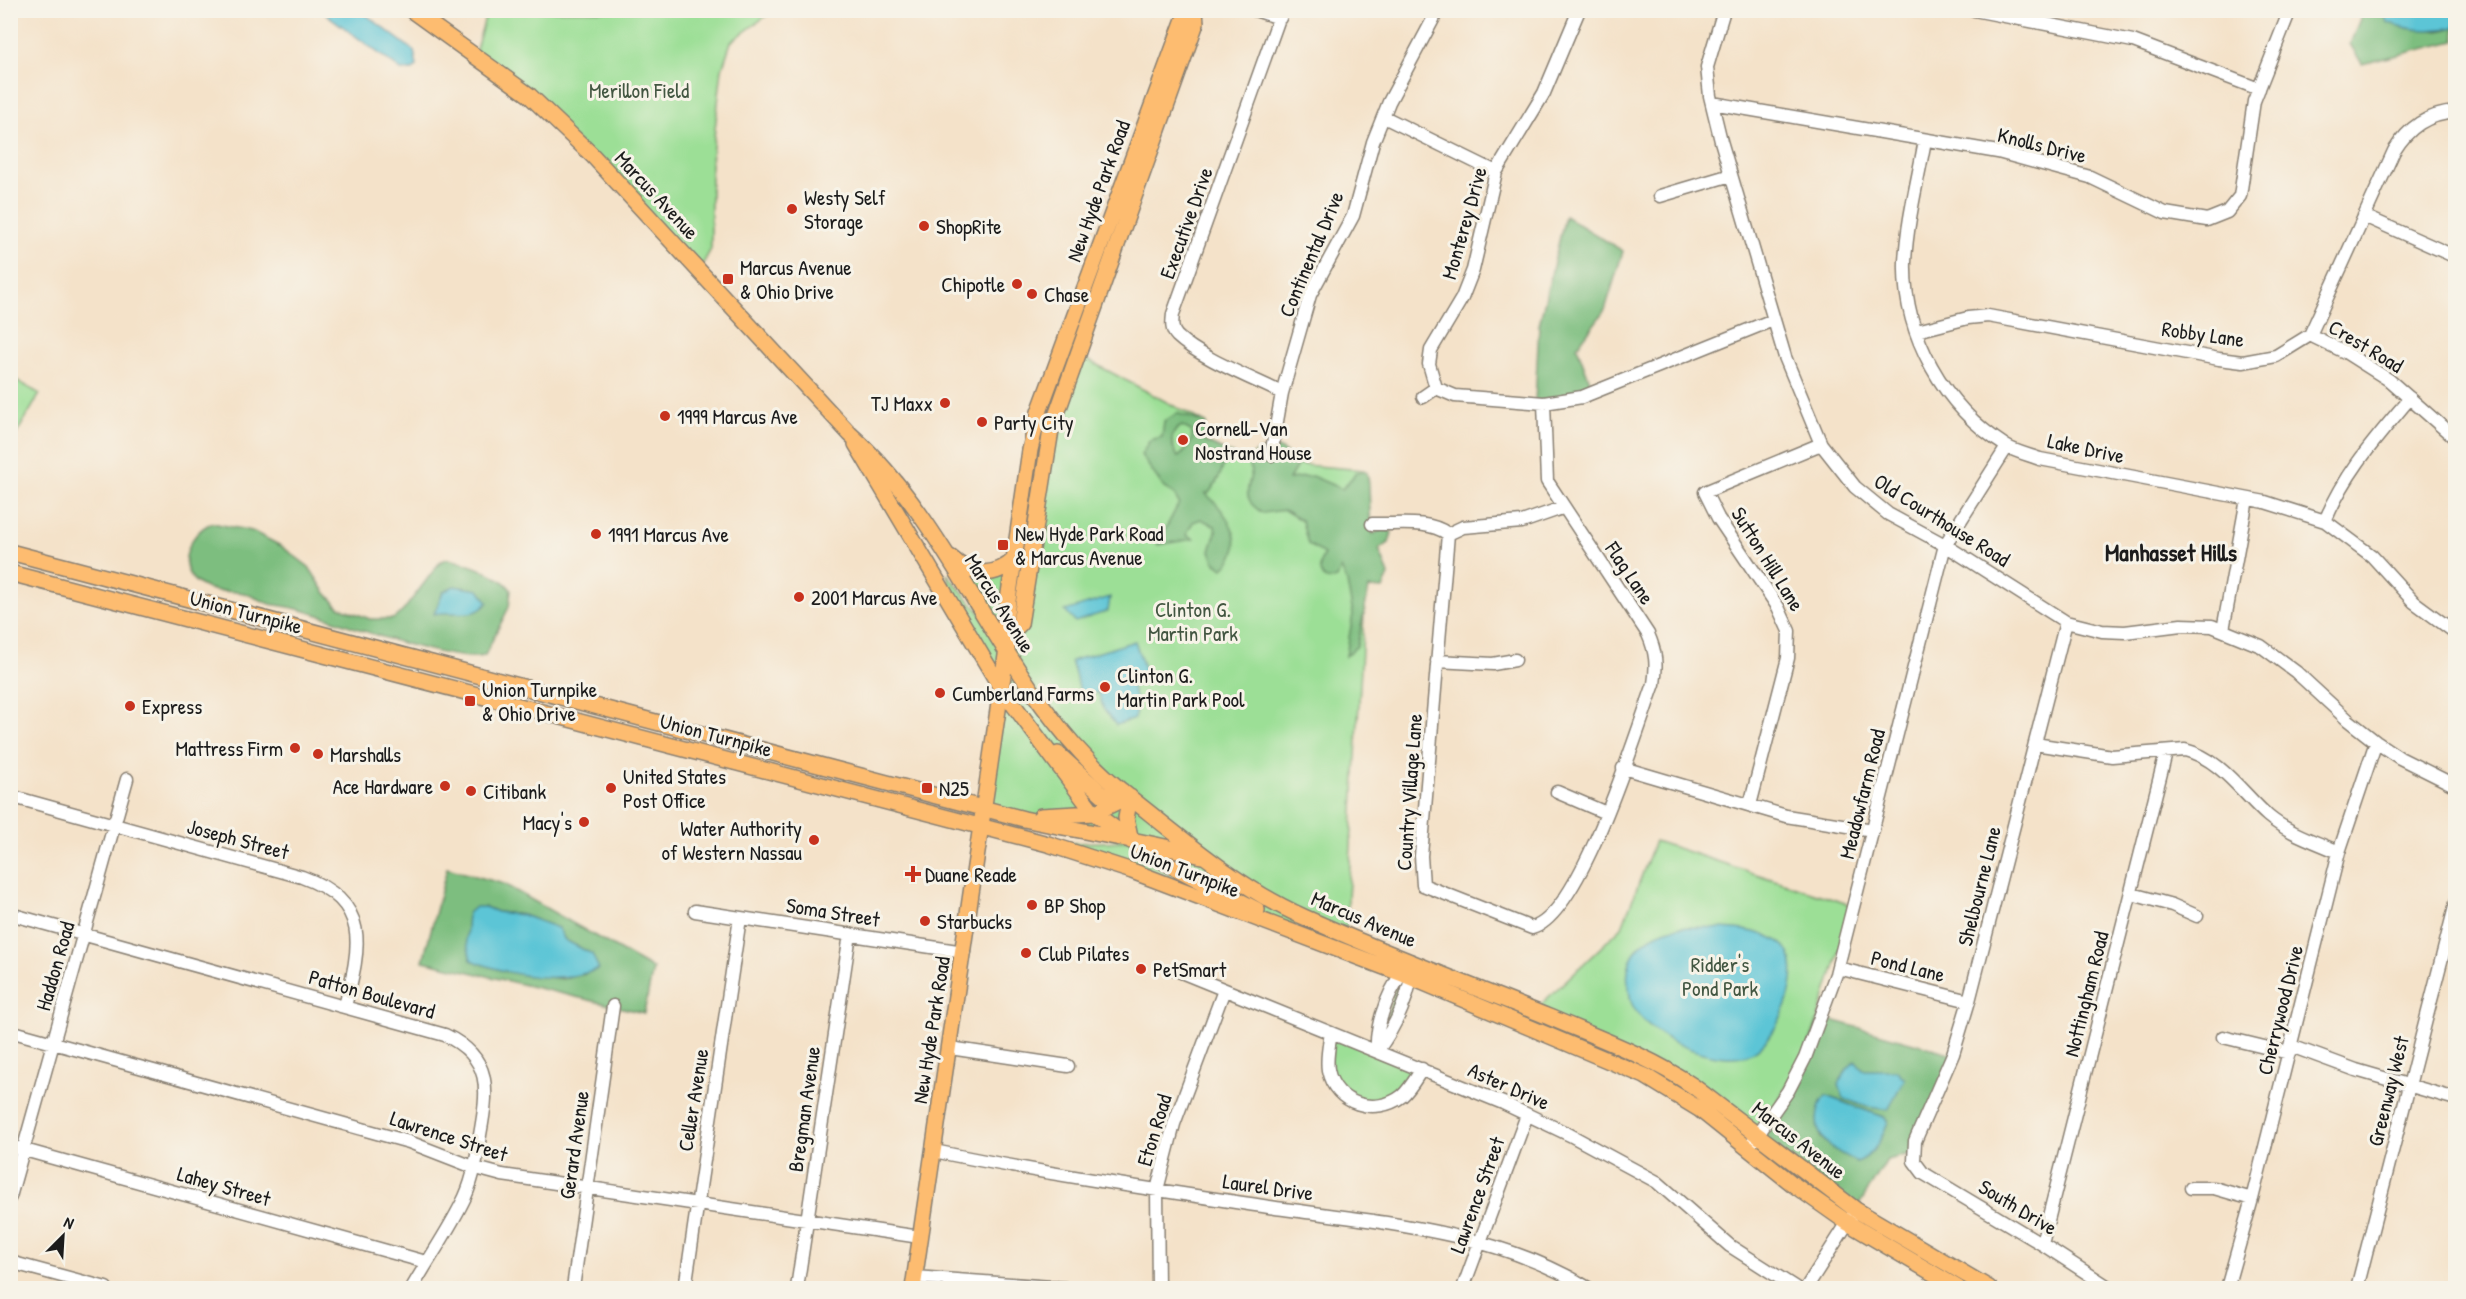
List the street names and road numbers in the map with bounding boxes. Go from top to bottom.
street label: New Hyde Park Road [1059,116,1137,266]
street label: Knolls Drive [1995,120,2089,170]
street label: Marcus Avenue [608,144,706,246]
street label: Executive Drive [1152,163,1220,283]
street label: Monterey Drive [1434,163,1494,283]
street label: Continental Drive [1271,187,1351,321]
street label: Crest Road [2323,312,2409,380]
street label: Robby Lane [2160,314,2246,354]
street label: Lake Drive [2045,426,2127,470]
street label: Old Courthouse Road [1868,467,2016,573]
street label: Sutton Hill Lane [1725,501,1811,617]
street label: Flag Lane [1598,535,1662,610]
street label: Marcus Avenue [958,548,1042,658]
street label: Union Turnpike [187,583,305,641]
street label: Union Turnpike [657,706,775,764]
street label: Country Village Lane [1389,713,1429,871]
street label: Meadowfarm Road [1832,726,1892,862]
street label: Joseph Street [184,812,293,867]
street label: Shelbourne Lane [1950,823,2008,949]
street label: Union Turnpike [1126,836,1244,904]
street label: Marcus Avenue [1307,884,1421,954]
street label: Soma Street [784,890,883,934]
street label: Haddon Road [28,918,82,1014]
street label: Nottingham Road [2056,928,2116,1060]
street label: Cherrywood Drive [2250,942,2310,1078]
street label: Pond Lane [1868,943,1948,989]
street label: New Hyde Park Road [905,954,957,1106]
street label: Patton Boulevard [306,962,438,1026]
street label: Greenway West [2360,1032,2416,1149]
street label: Bregman Avenue [781,1044,827,1174]
street label: Celler Avenue [671,1047,715,1153]
street label: Aster Drive [1464,1055,1554,1117]
street label: Gerard Avenue [552,1089,596,1201]
street label: Eton Road [1129,1091,1179,1169]
street label: Marcus Avenue [1746,1094,1852,1186]
street label: Lawrence Street [387,1103,512,1169]
street label: Lawrence Street [1443,1132,1512,1257]
street label: Lahey Street [174,1159,275,1213]
street label: Laurel Drive [1221,1166,1315,1208]
street label: South Drive [1973,1172,2063,1242]

